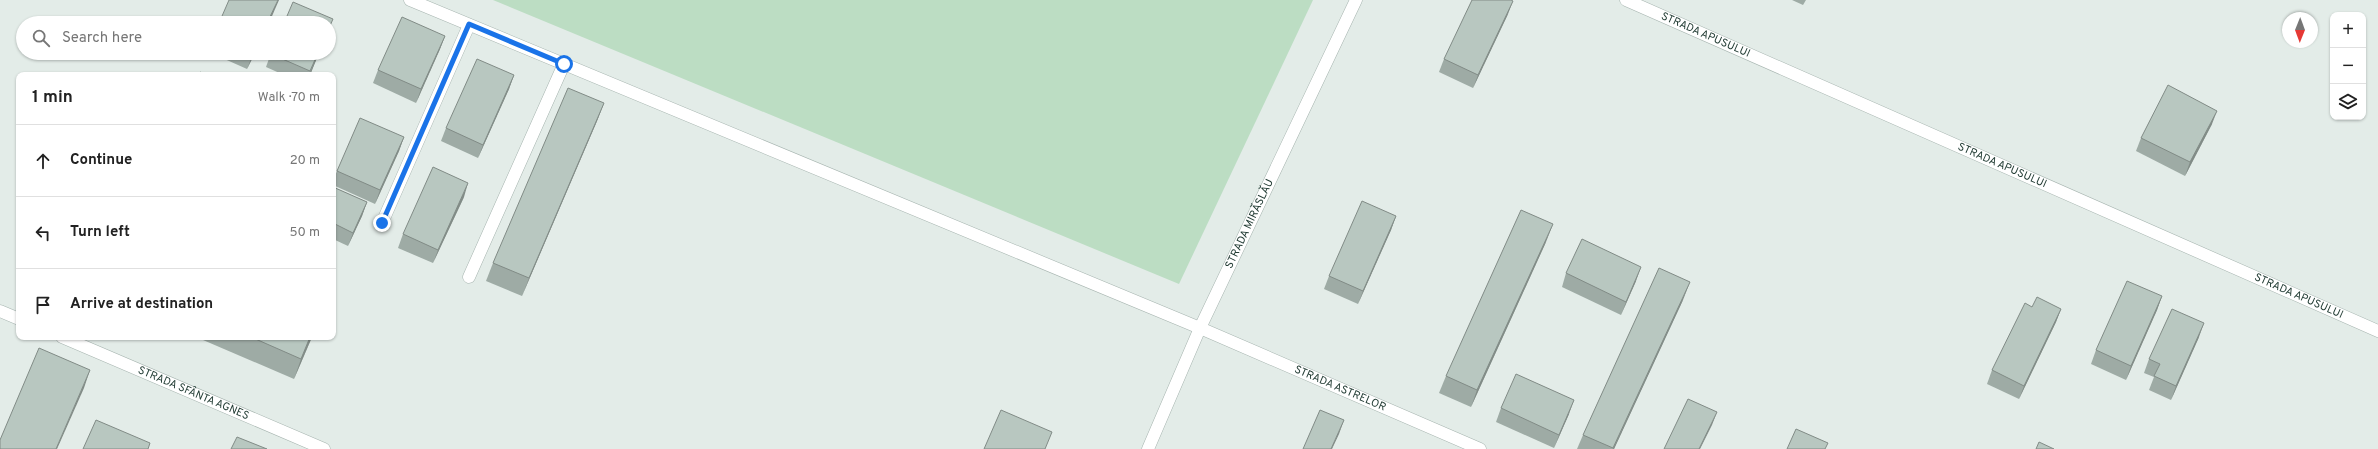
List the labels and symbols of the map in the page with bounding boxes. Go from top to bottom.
street label: STRADA APUSULUI [1659,9,1752,61]
north arrow [2282,12,2318,48]
route start [555,55,573,73]
street label: STRADA APUSULUI [1955,140,2049,191]
street label: STRADA MIRĂSLĂU [1222,177,1277,271]
route end [373,214,391,232]
street label: STRADA APUSULUI [2252,270,2345,322]
street label: STRADA SFÂNTA AGNES [136,363,251,423]
street label: STRADA ASTRELOR [1292,363,1388,415]

